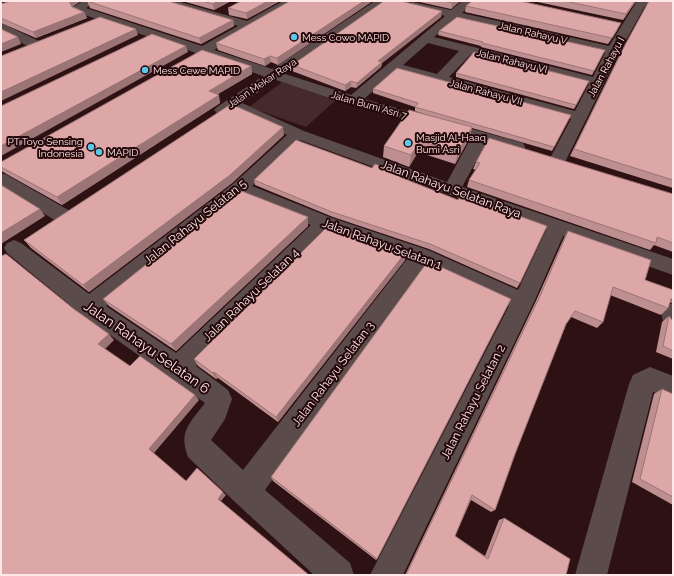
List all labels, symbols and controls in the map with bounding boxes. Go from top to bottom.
street label: Jalan Rahayu V [498,20,569,46]
marker: Mess Cowo MAPID [289,32,299,42]
place label: Mess Cowo MAPID [302,32,389,43]
street label: Jalan Rahayu I [586,35,626,99]
street label: Jalan Rahayu VI [475,47,549,75]
street label: Jalan Mekar Raya [226,56,298,110]
marker: Mess Cewe MAPID [140,65,150,75]
place label: Mess Cewe MAPID [153,65,240,76]
street label: Jalan Rahayu VII [448,77,524,107]
street label: Jalan Bumi Asri 7 [330,89,409,121]
place label: Masjid Al-Haaq Bumi Asri [416,132,486,155]
place label: PT Toyo Sensing Indonesia [7,136,83,159]
marker: Masjid Al-Haaq Bumi Asri [403,138,413,148]
marker: PT Toyo Sensing Indonesia [86,142,96,152]
marker: MAPID [94,147,104,157]
place label: MAPID [107,147,138,158]
street label: Jalan Rahayu Selatan Raya [379,157,523,221]
street label: Jalan Rahayu Selatan 5 [141,176,249,268]
street label: Jalan Rahayu Selatan 1 [320,216,444,272]
street label: Jalan Rahayu Selatan 4 [200,245,302,344]
street label: Jalan Rahayu Selatan 6 [81,298,213,396]
street label: Jalan Rahayu Selatan 3 [289,319,377,429]
street label: Jalan Rahayu Selatan 2 [438,342,508,462]

